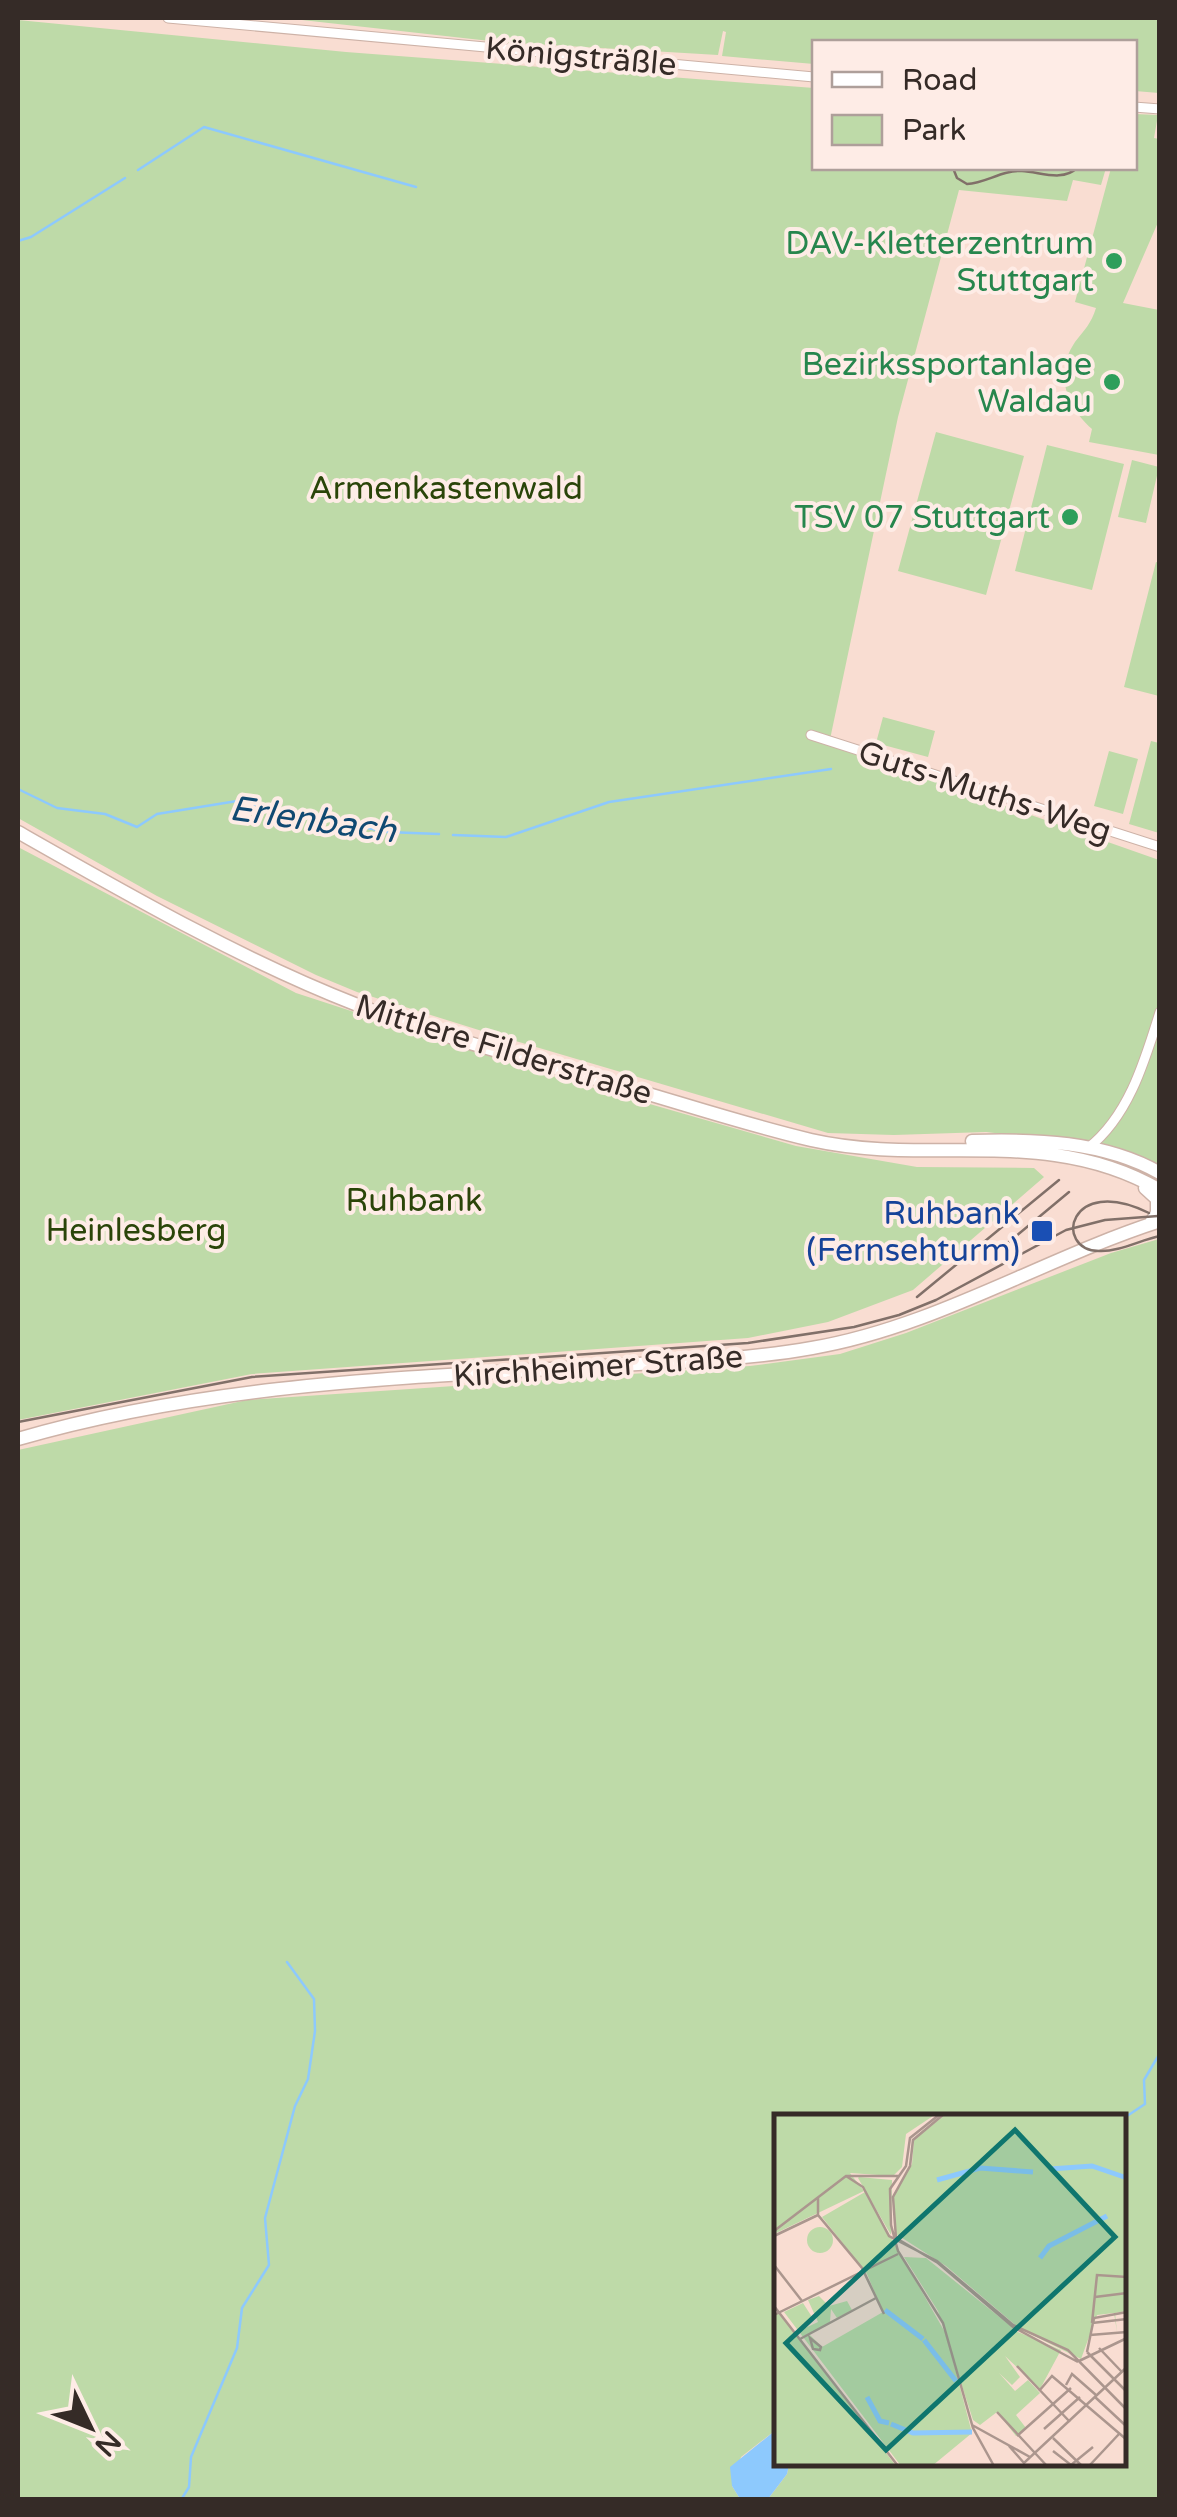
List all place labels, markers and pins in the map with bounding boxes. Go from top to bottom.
place label: DAV-Kletterzentrum Stuttgart [785,225,1094,300]
marker: DAV-Kletterzentrum Stuttgart [1103,250,1125,272]
place label: Bezirkssportanlage Waldau [802,346,1092,421]
marker: Bezirkssportanlage Waldau [1101,371,1123,393]
place label: TSV 07 Stuttgart [794,499,1050,537]
marker: TSV 07 Stuttgart [1059,506,1081,528]
place label: Ruhbank (Fernsehturm) [806,1195,1020,1270]
marker: Ruhbank (Fernsehturm) [1029,1218,1055,1244]

